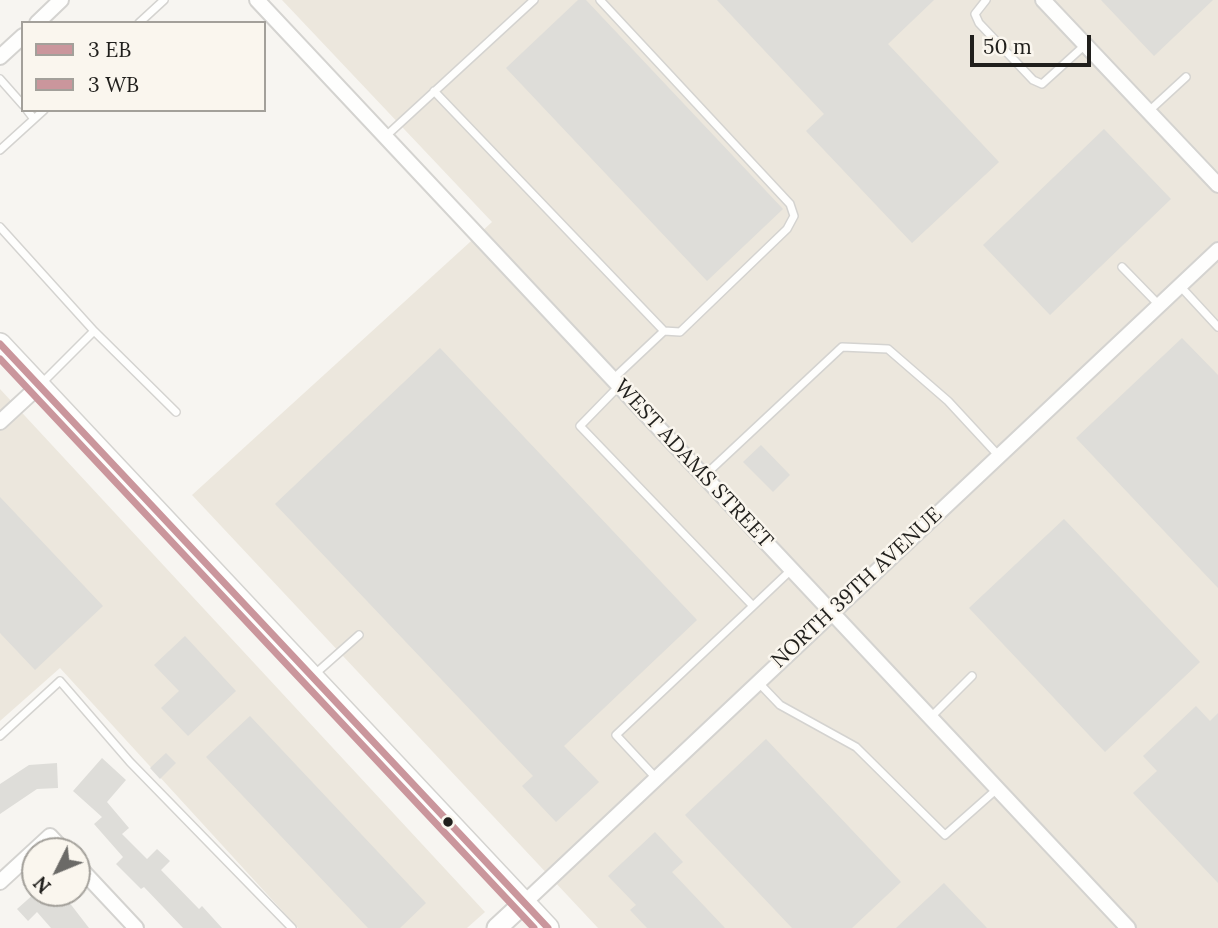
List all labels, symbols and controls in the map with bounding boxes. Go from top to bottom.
legend [21,21,266,112]
scale bar [973,21,1094,65]
text: 50 m [983,33,1032,60]
text: 3 EB [88,36,131,63]
text: 3 WB [88,71,139,98]
street label: WEST ADAMS STREET [608,375,778,553]
street label: NORTH 39TH AVENUE [766,502,948,674]
unlabelled marker [441,815,455,829]
north arrow [21,837,91,907]
text: N [28,871,56,899]

